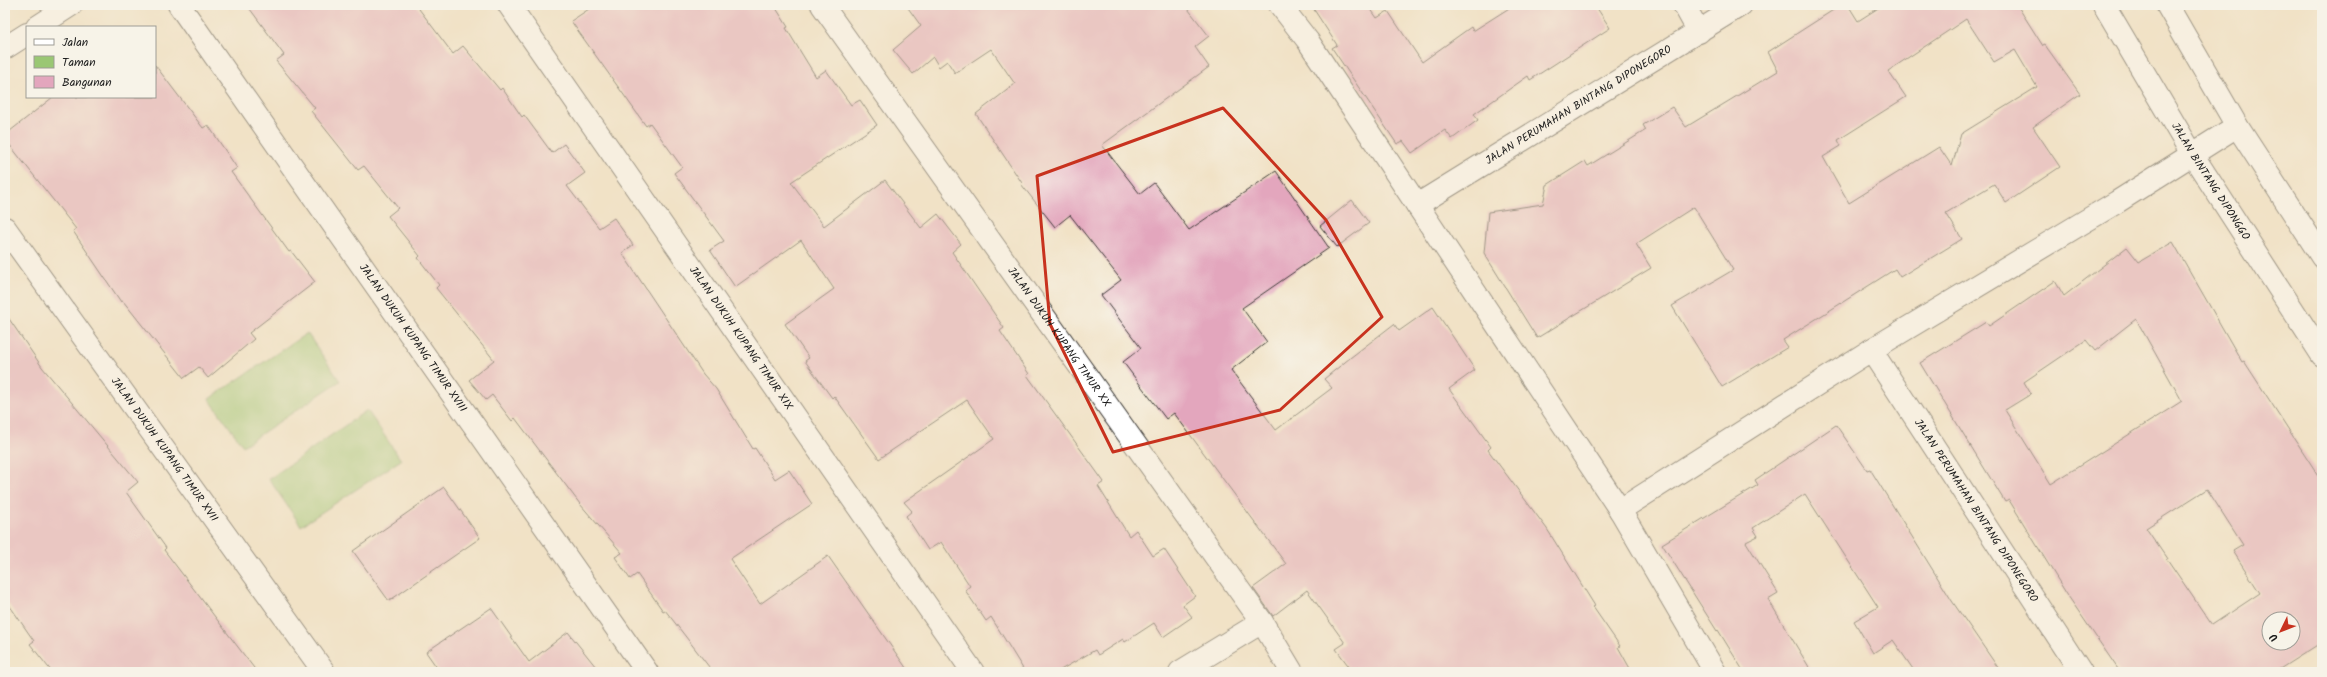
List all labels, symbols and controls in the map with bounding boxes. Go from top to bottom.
legend [26,26,156,98]
text: Jalan [62,33,88,52]
street label: JALAN PERUMAHAN BINTANG DIPONEGORO [1482,41,1676,170]
text: Taman [62,53,96,72]
text: Bangunan [62,73,112,92]
street label: JALAN BINTANG DIPONGGO [2166,119,2255,244]
street label: JALAN DUKUH KUPANG TIMUR XVIII [354,260,471,416]
street label: JALAN DUKUH KUPANG TIMUR XIX [684,263,797,414]
street label: JALAN DUKUH KUPANG TIMUR XX [1003,263,1115,411]
street label: JALAN DUKUH KUPANG TIMUR XVII [106,374,222,526]
street label: JALAN PERUMAHAN BINTANG DIPONEGORO [1909,415,2043,606]
north arrow [2261,611,2301,651]
text: U [2265,628,2283,646]

